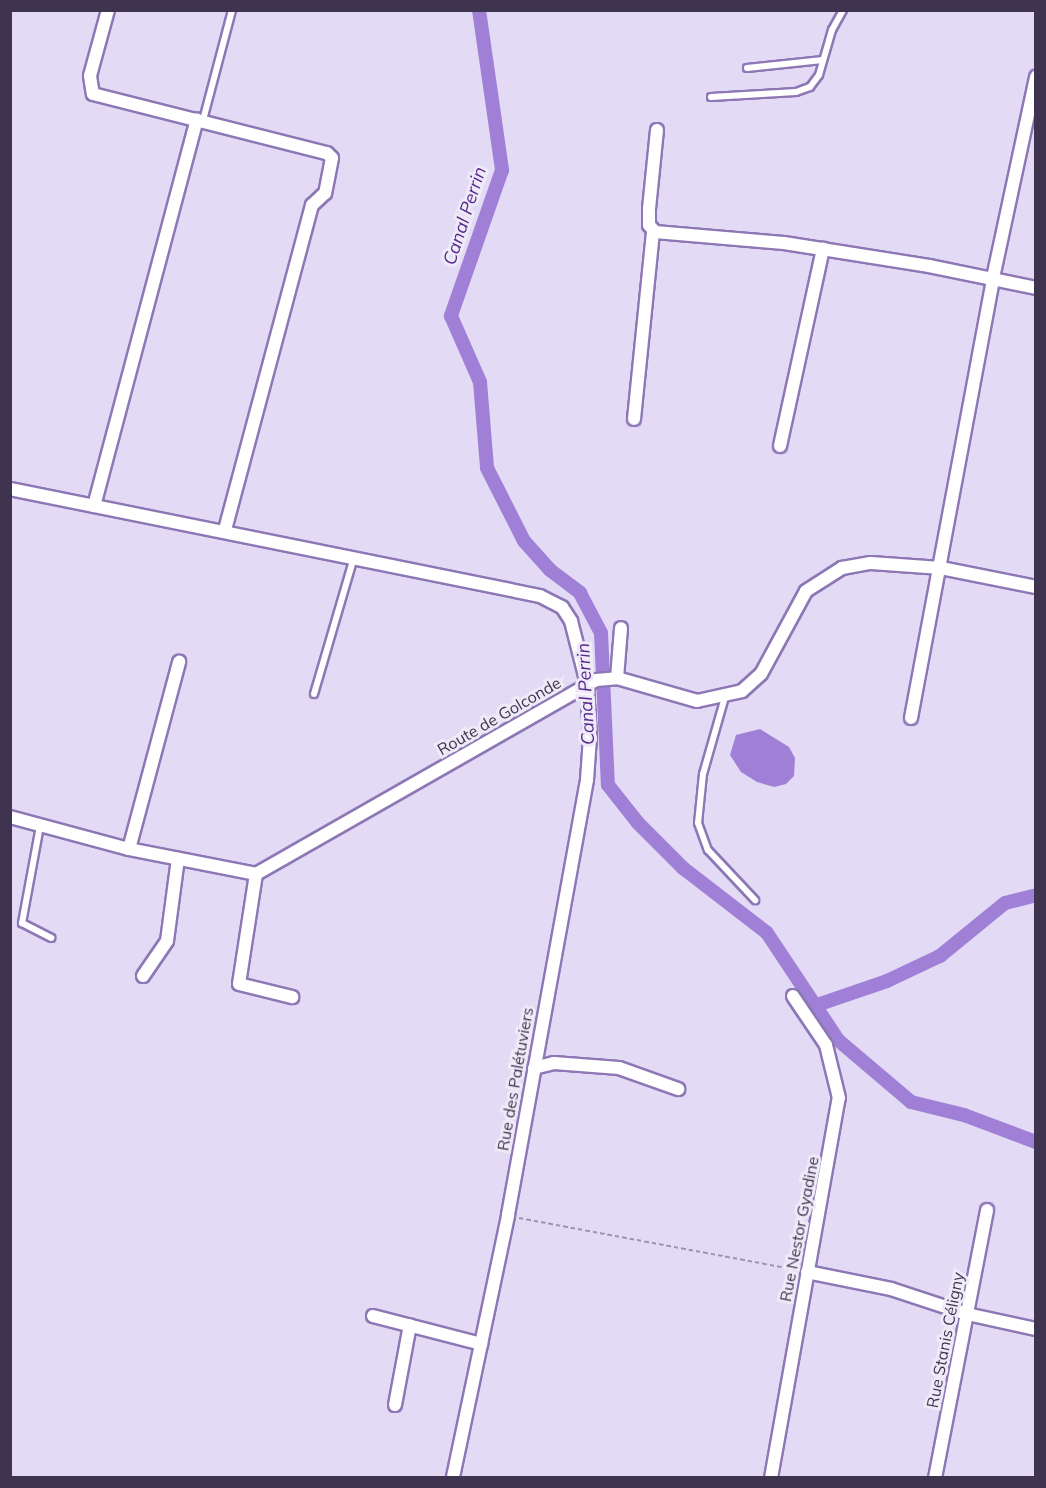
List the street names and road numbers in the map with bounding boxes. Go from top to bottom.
street label: Route de Golconde [434,673,564,759]
street label: Rue des Palétuviers [493,1006,537,1152]
street label: Rue Nestor Gyadine [776,1155,822,1303]
street label: Rue Stanis Céligny [922,1271,968,1409]

